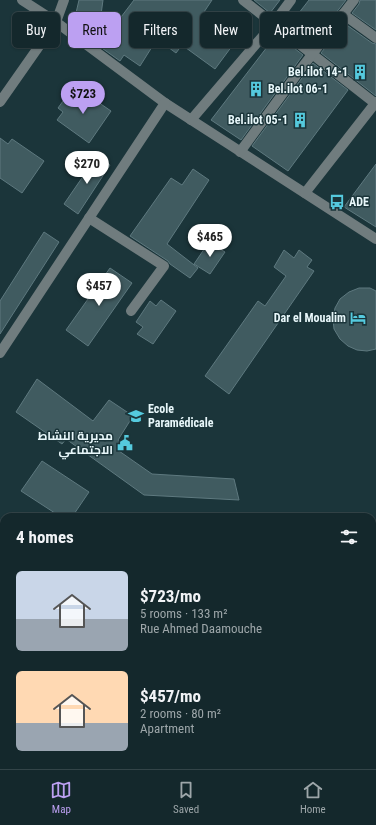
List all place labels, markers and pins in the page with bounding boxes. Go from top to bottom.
building icon: Bel.ilot 14-1 [351,63,369,81]
place label: Bel.ilot 14-1 [288,65,348,79]
building icon: Bel.ilot 06-1 [247,80,265,98]
pin: $723 [59,81,107,115]
place label: Bel.ilot 06-1 [268,82,328,96]
building icon: Bel.ilot 05-1 [291,111,309,129]
place label: Bel.ilot 05-1 [228,113,288,127]
pin: $270 [63,151,111,185]
bus stop icon: ADE [328,193,346,211]
place label: ADE [349,195,369,209]
pin: $465 [186,224,234,258]
pin: $457 [75,273,123,307]
hotel icon: Dar el Moualim [349,309,367,327]
place label: Dar el Moualim [274,311,346,325]
place label: Ecole Paramédicale [148,402,214,430]
school or university icon: Ecole Paramédicale [127,407,145,425]
place label: مديرية النشاط الاجتماعي [38,429,113,460]
public building icon: مديرية النشاط الاجتماعي [116,434,134,452]

